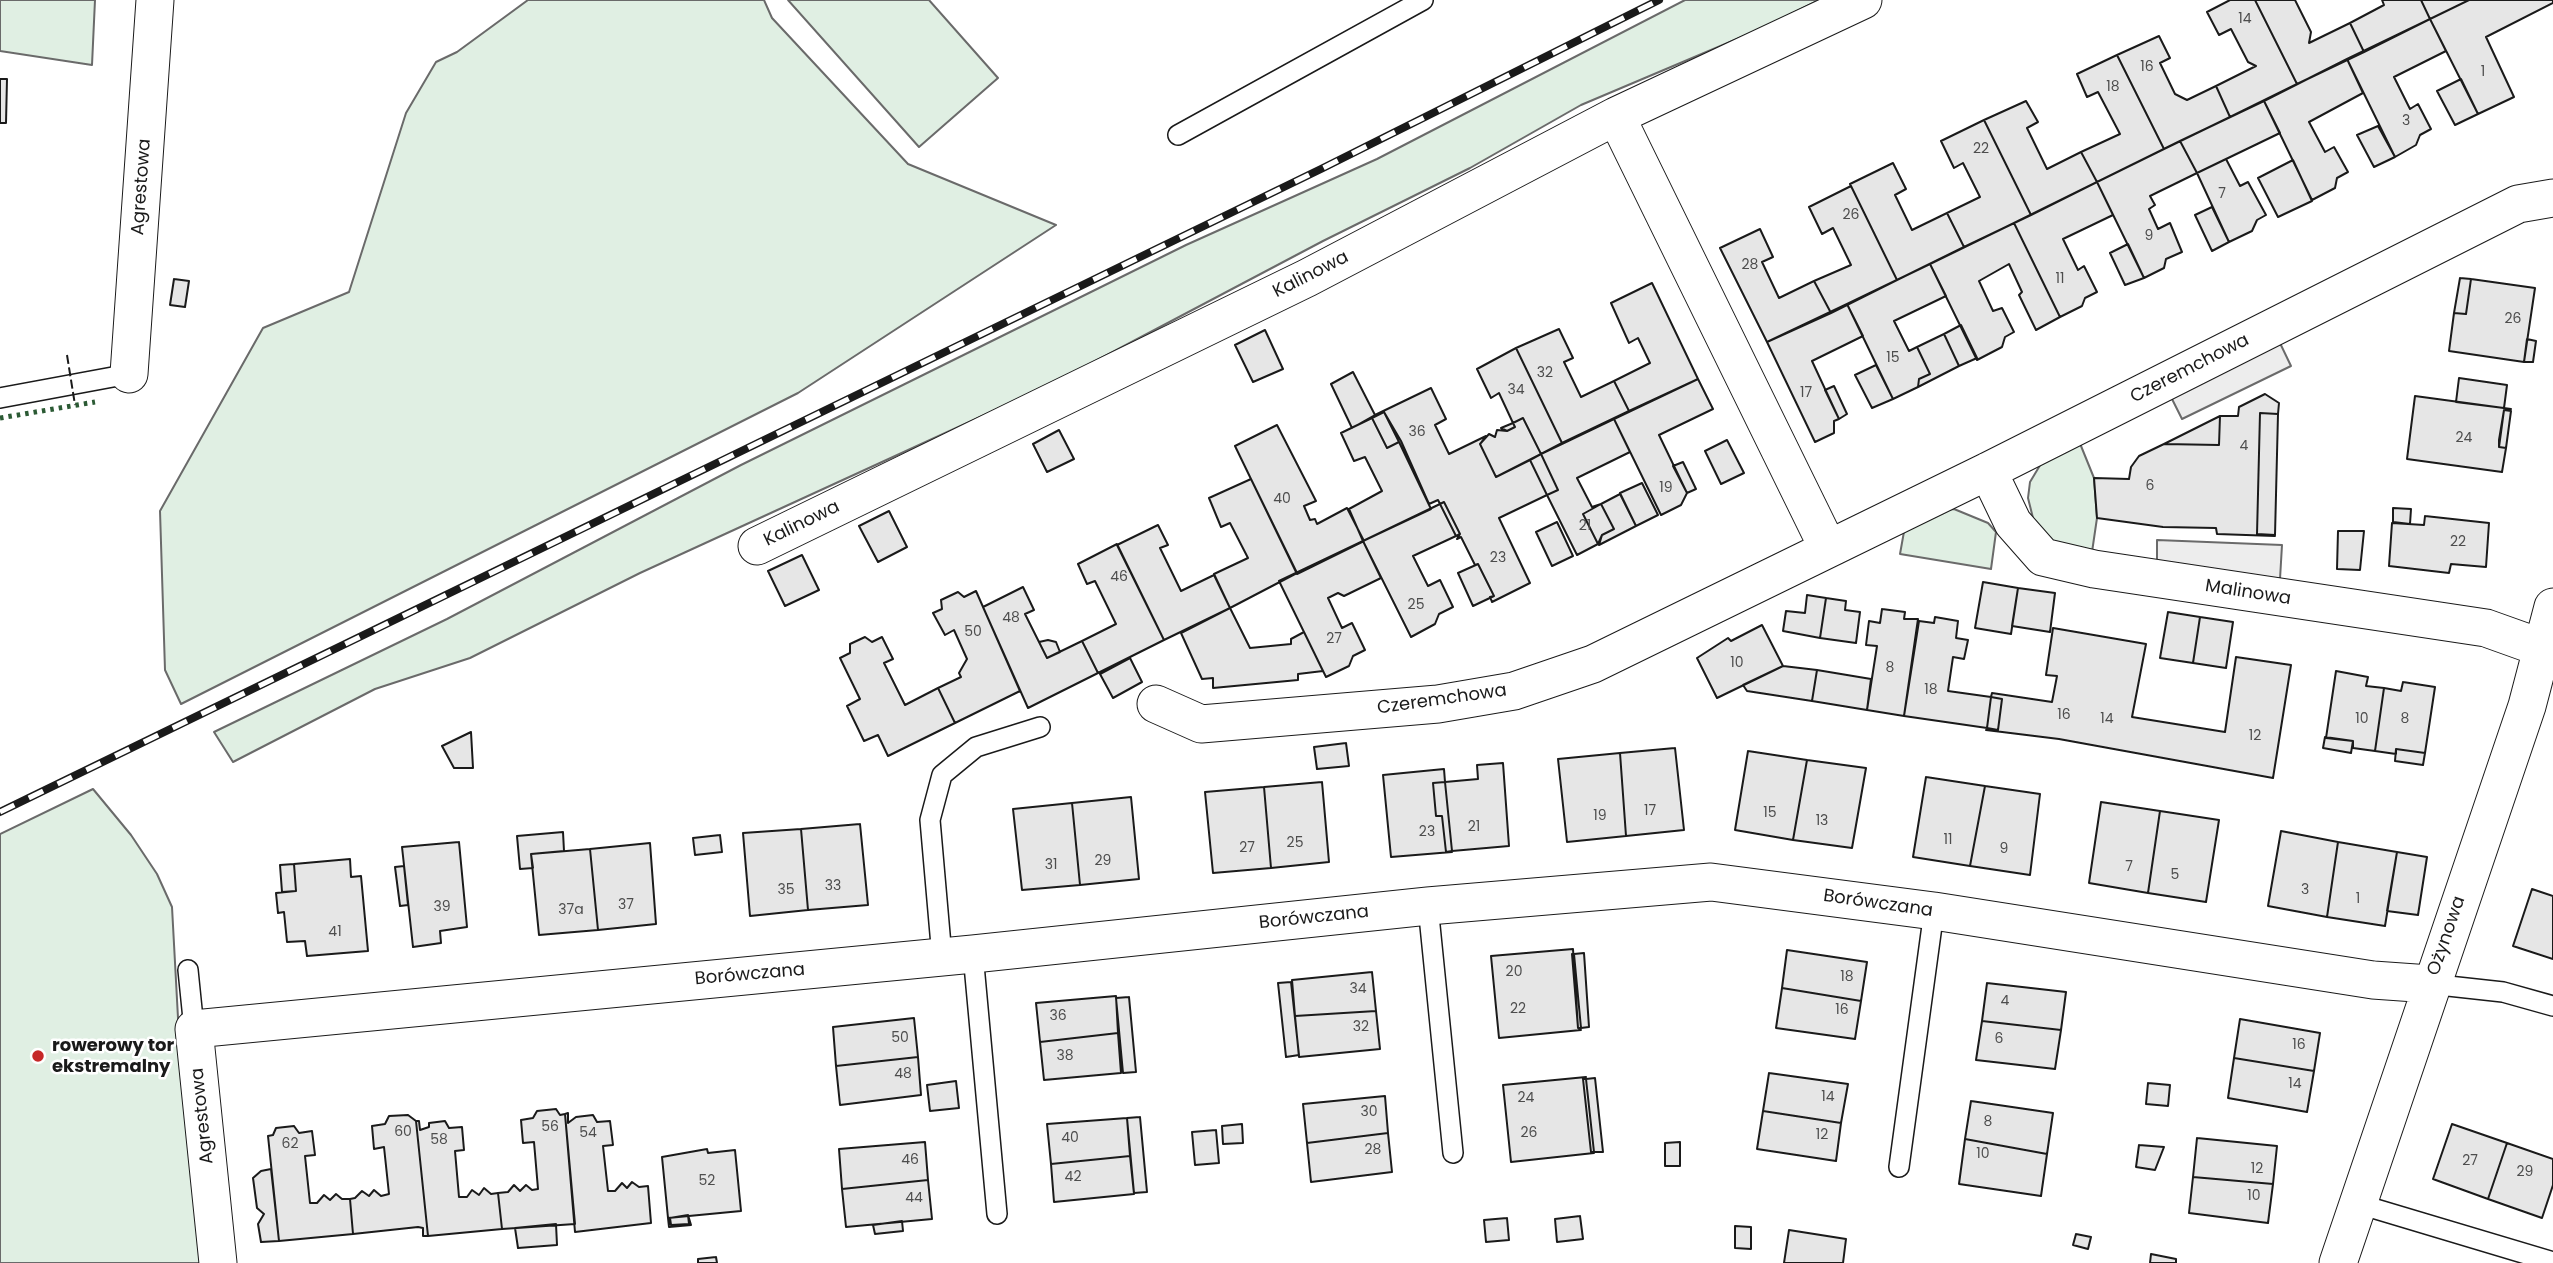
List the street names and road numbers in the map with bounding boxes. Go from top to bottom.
street label: Agrestowa [128,138,156,236]
street label: Kalinowa [1270,247,1352,303]
street label: Czeremchowa [2127,330,2253,408]
street label: Kalinowa [761,496,843,552]
street label: Malinowa [2204,576,2292,610]
street label: Czeremchowa [1376,680,1508,720]
street label: Borówczana [1822,886,1934,922]
street label: Ożynowa [2423,894,2471,978]
street label: Borówczana [1258,901,1370,935]
street label: Borówczana [694,959,806,991]
street label: Agrestowa [187,1067,219,1165]

